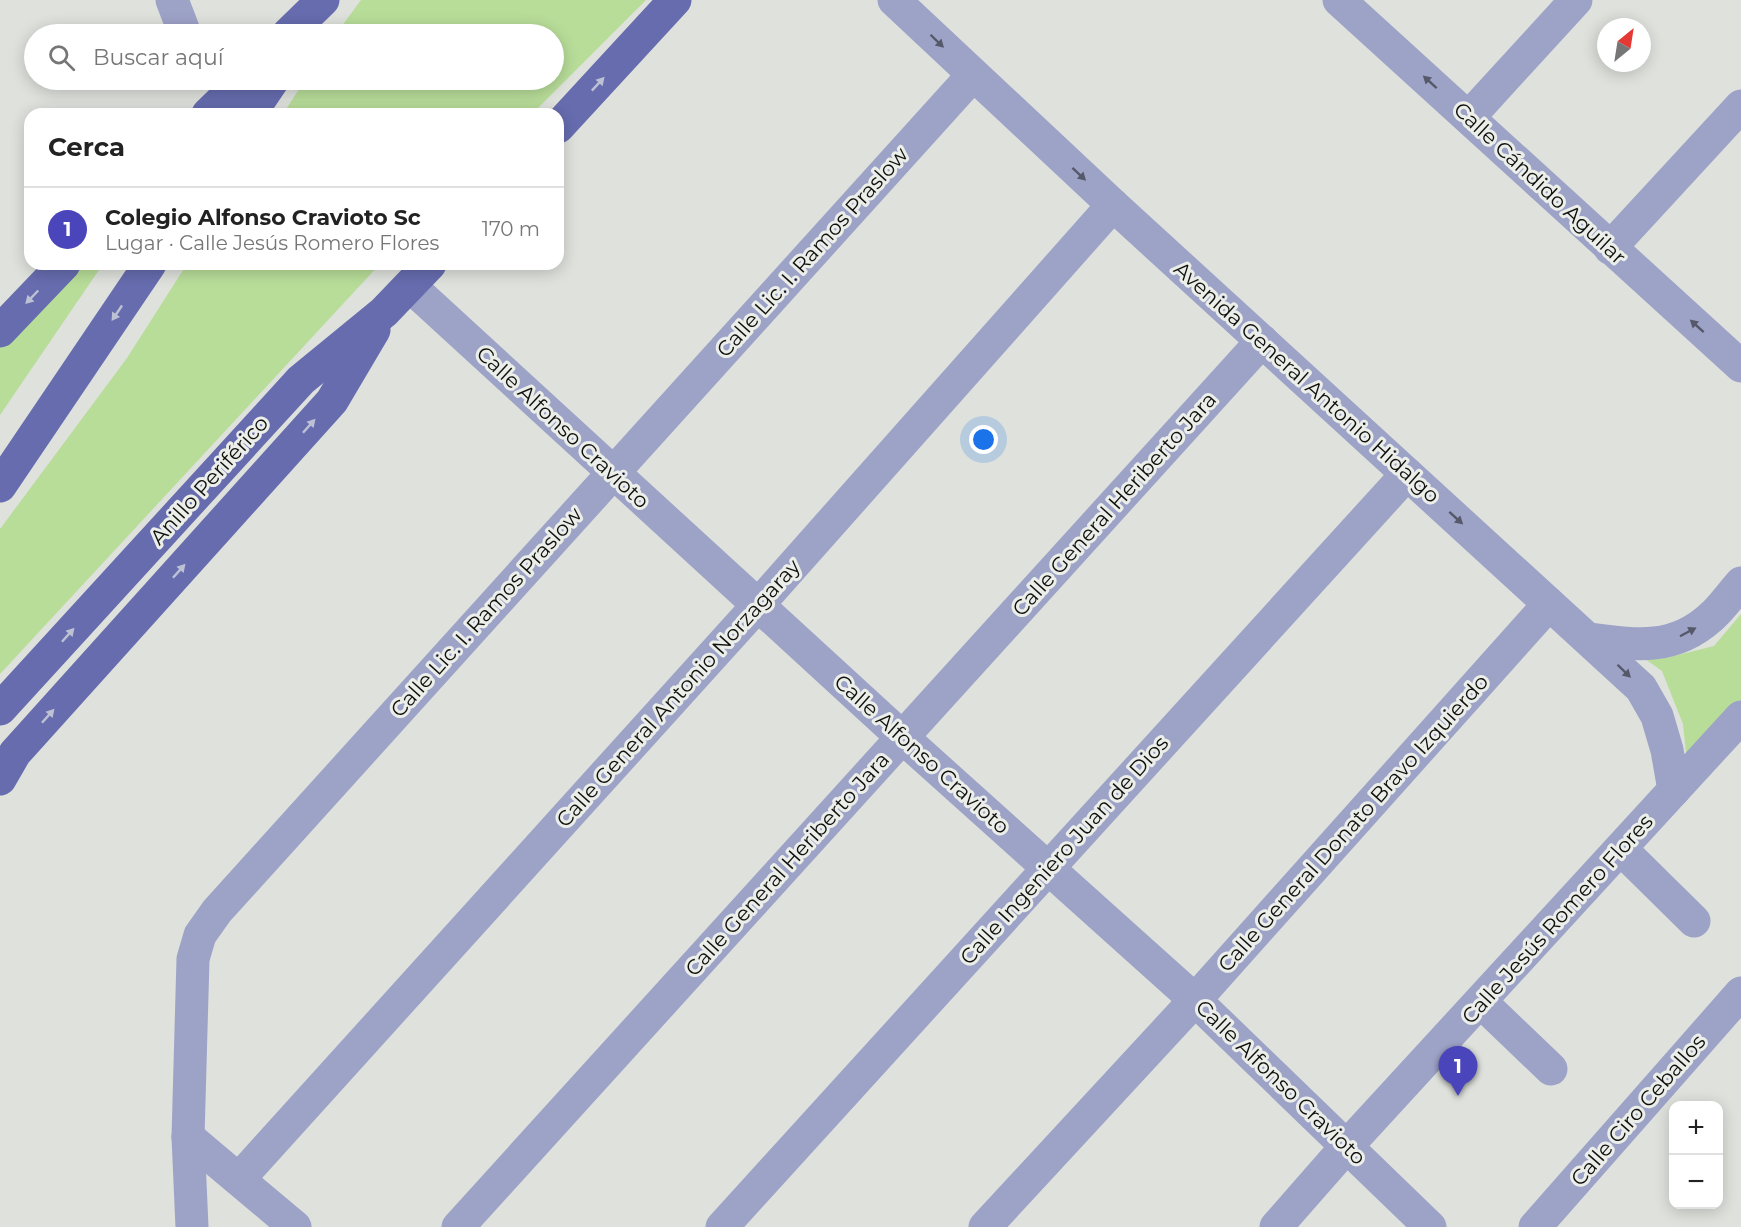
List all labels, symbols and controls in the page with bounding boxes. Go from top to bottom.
north arrow [1597,18,1651,72]
search box [24,24,564,90]
one-way arrow [929,34,944,48]
icon: search [45,41,78,74]
text: Buscar aquí [93,44,224,71]
one-way arrow [1422,75,1437,89]
one-way arrow [590,77,604,91]
street label: Calle Cándido Aguilar [1449,97,1631,269]
text: Cerca [48,131,125,163]
street label: Calle Lic. I. Ramos Praslow [711,142,913,362]
one-way arrow [1072,167,1087,181]
text: Colegio Alfonso Cravioto Sc [105,204,421,231]
text: 1 [64,217,71,241]
text: 170 m [482,217,540,241]
text: Lugar · Calle Jesús Romero Flores [105,231,439,255]
street label: Avenida General Antonio Hidalgo [1169,256,1445,508]
one-way arrow [25,290,39,305]
one-way arrow [111,304,123,320]
one-way arrow [1691,320,1705,334]
street label: Calle Alfonso Cravioto [472,341,654,513]
street label: Calle General Heriberto Jara [1007,387,1221,621]
street label: Anillo Periférico [145,410,273,550]
one-way arrow [302,419,316,434]
your location [969,425,998,454]
street label: Calle Lic. I. Ramos Praslow [385,502,587,722]
one-way arrow [1448,511,1463,525]
street label: Calle General Antonio Norzagaray [551,553,805,832]
one-way arrow [172,564,185,579]
one-way arrow [61,628,74,643]
one-way arrow [1679,628,1697,638]
one-way arrow [1616,664,1631,678]
street label: Calle Alfonso Cravioto [829,669,1015,839]
street label: Calle General Donato Bravo Izquierdo [1213,669,1493,977]
one-way arrow [41,709,54,724]
street label: Calle Ingeniero Juan de Dios [955,730,1173,970]
street label: Calle General Heriberto Jara [680,747,894,981]
street label: Calle Jesús Romero Flores [1456,809,1658,1029]
street label: Calle Alfonso Cravioto [1191,994,1371,1170]
street label: Calle Ciro Ceballos [1565,1029,1711,1191]
pin: 1 [1438,1046,1478,1096]
map controls [1669,1101,1723,1209]
button: + [1669,1101,1723,1155]
button: − [1669,1155,1723,1209]

